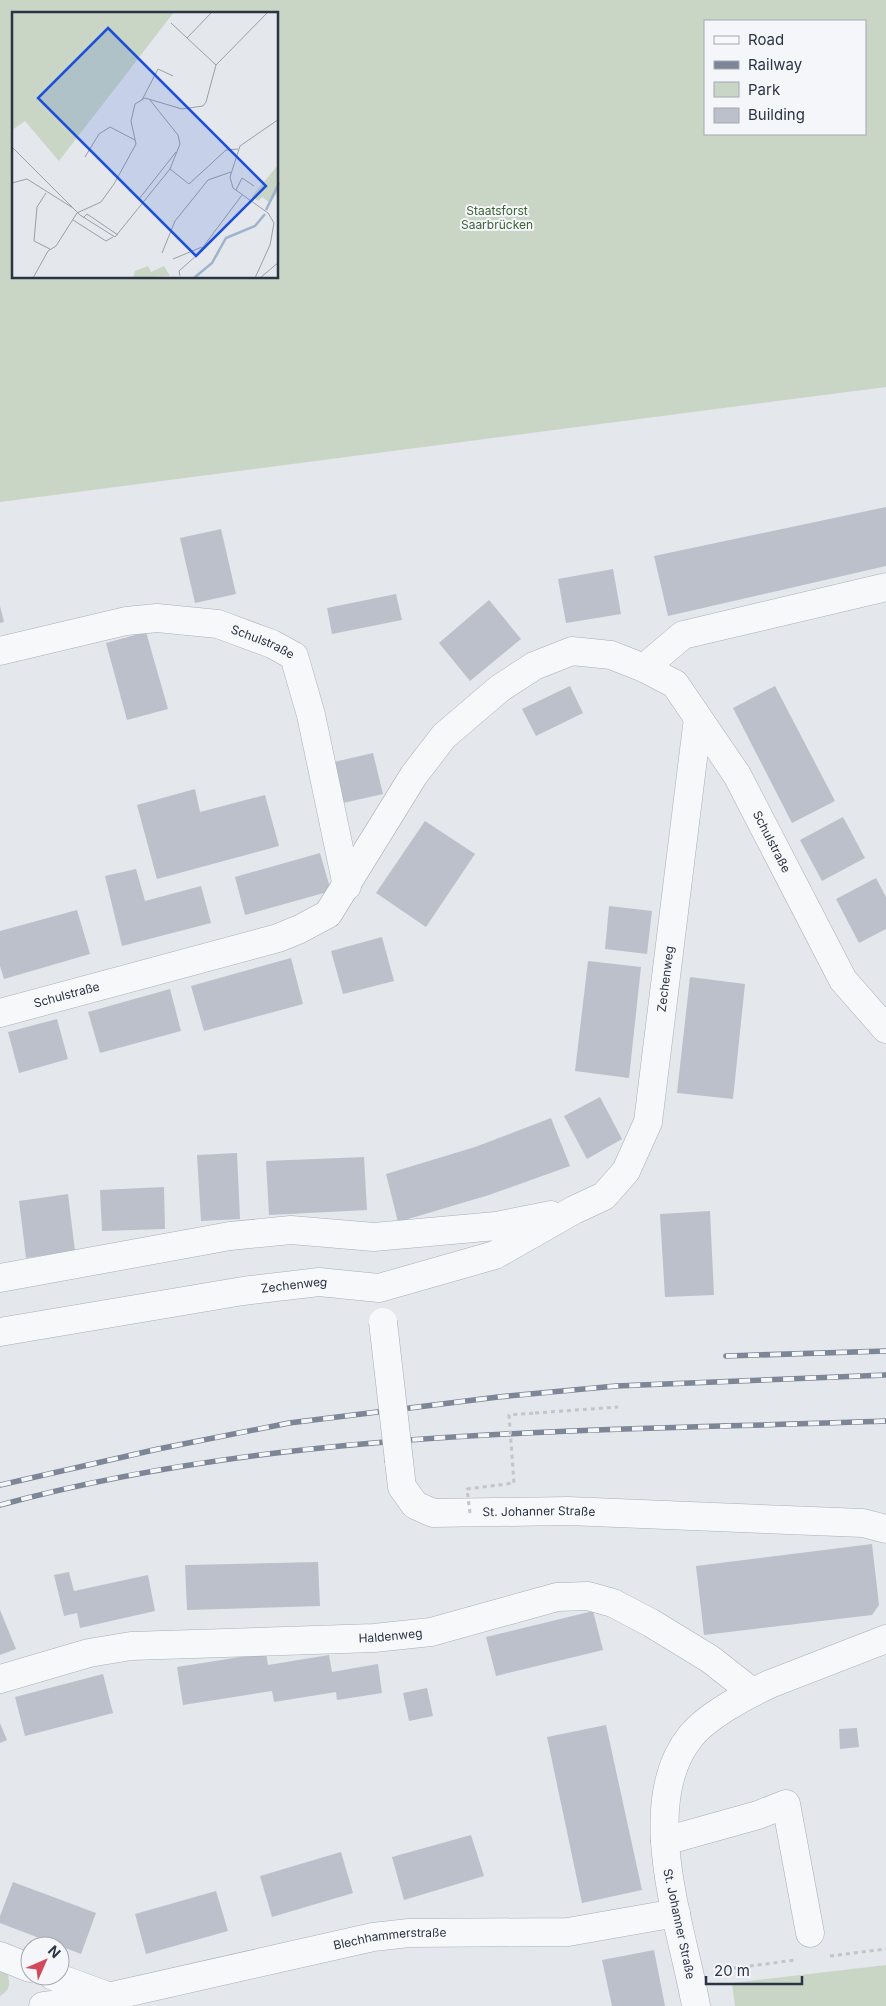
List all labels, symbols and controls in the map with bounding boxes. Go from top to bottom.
inset map [12,12,279,279]
legend [704,20,866,135]
text: Road [748,30,784,49]
text: Railway [748,55,803,74]
text: Park [748,80,781,99]
text: Building [748,105,805,124]
park label: Staatsforst Saarbrücken [461,203,533,232]
street label: Schulstraße [229,621,297,662]
street label: Schulstraße [750,808,794,875]
street label: Zechenweg [654,945,677,1013]
street label: Schulstraße [32,978,101,1011]
street label: Zechenweg [260,1274,328,1296]
street label: St. Johanner Straße [482,1503,596,1519]
street label: Haldenweg [358,1625,423,1646]
street label: St. Johanner Straße [660,1867,699,1981]
street label: Blechhammerstraße [332,1925,447,1953]
north arrow [20,1936,70,1986]
text: N [45,1942,64,1961]
scale bar [706,1954,802,1986]
text: 20 m [714,1961,750,1980]

